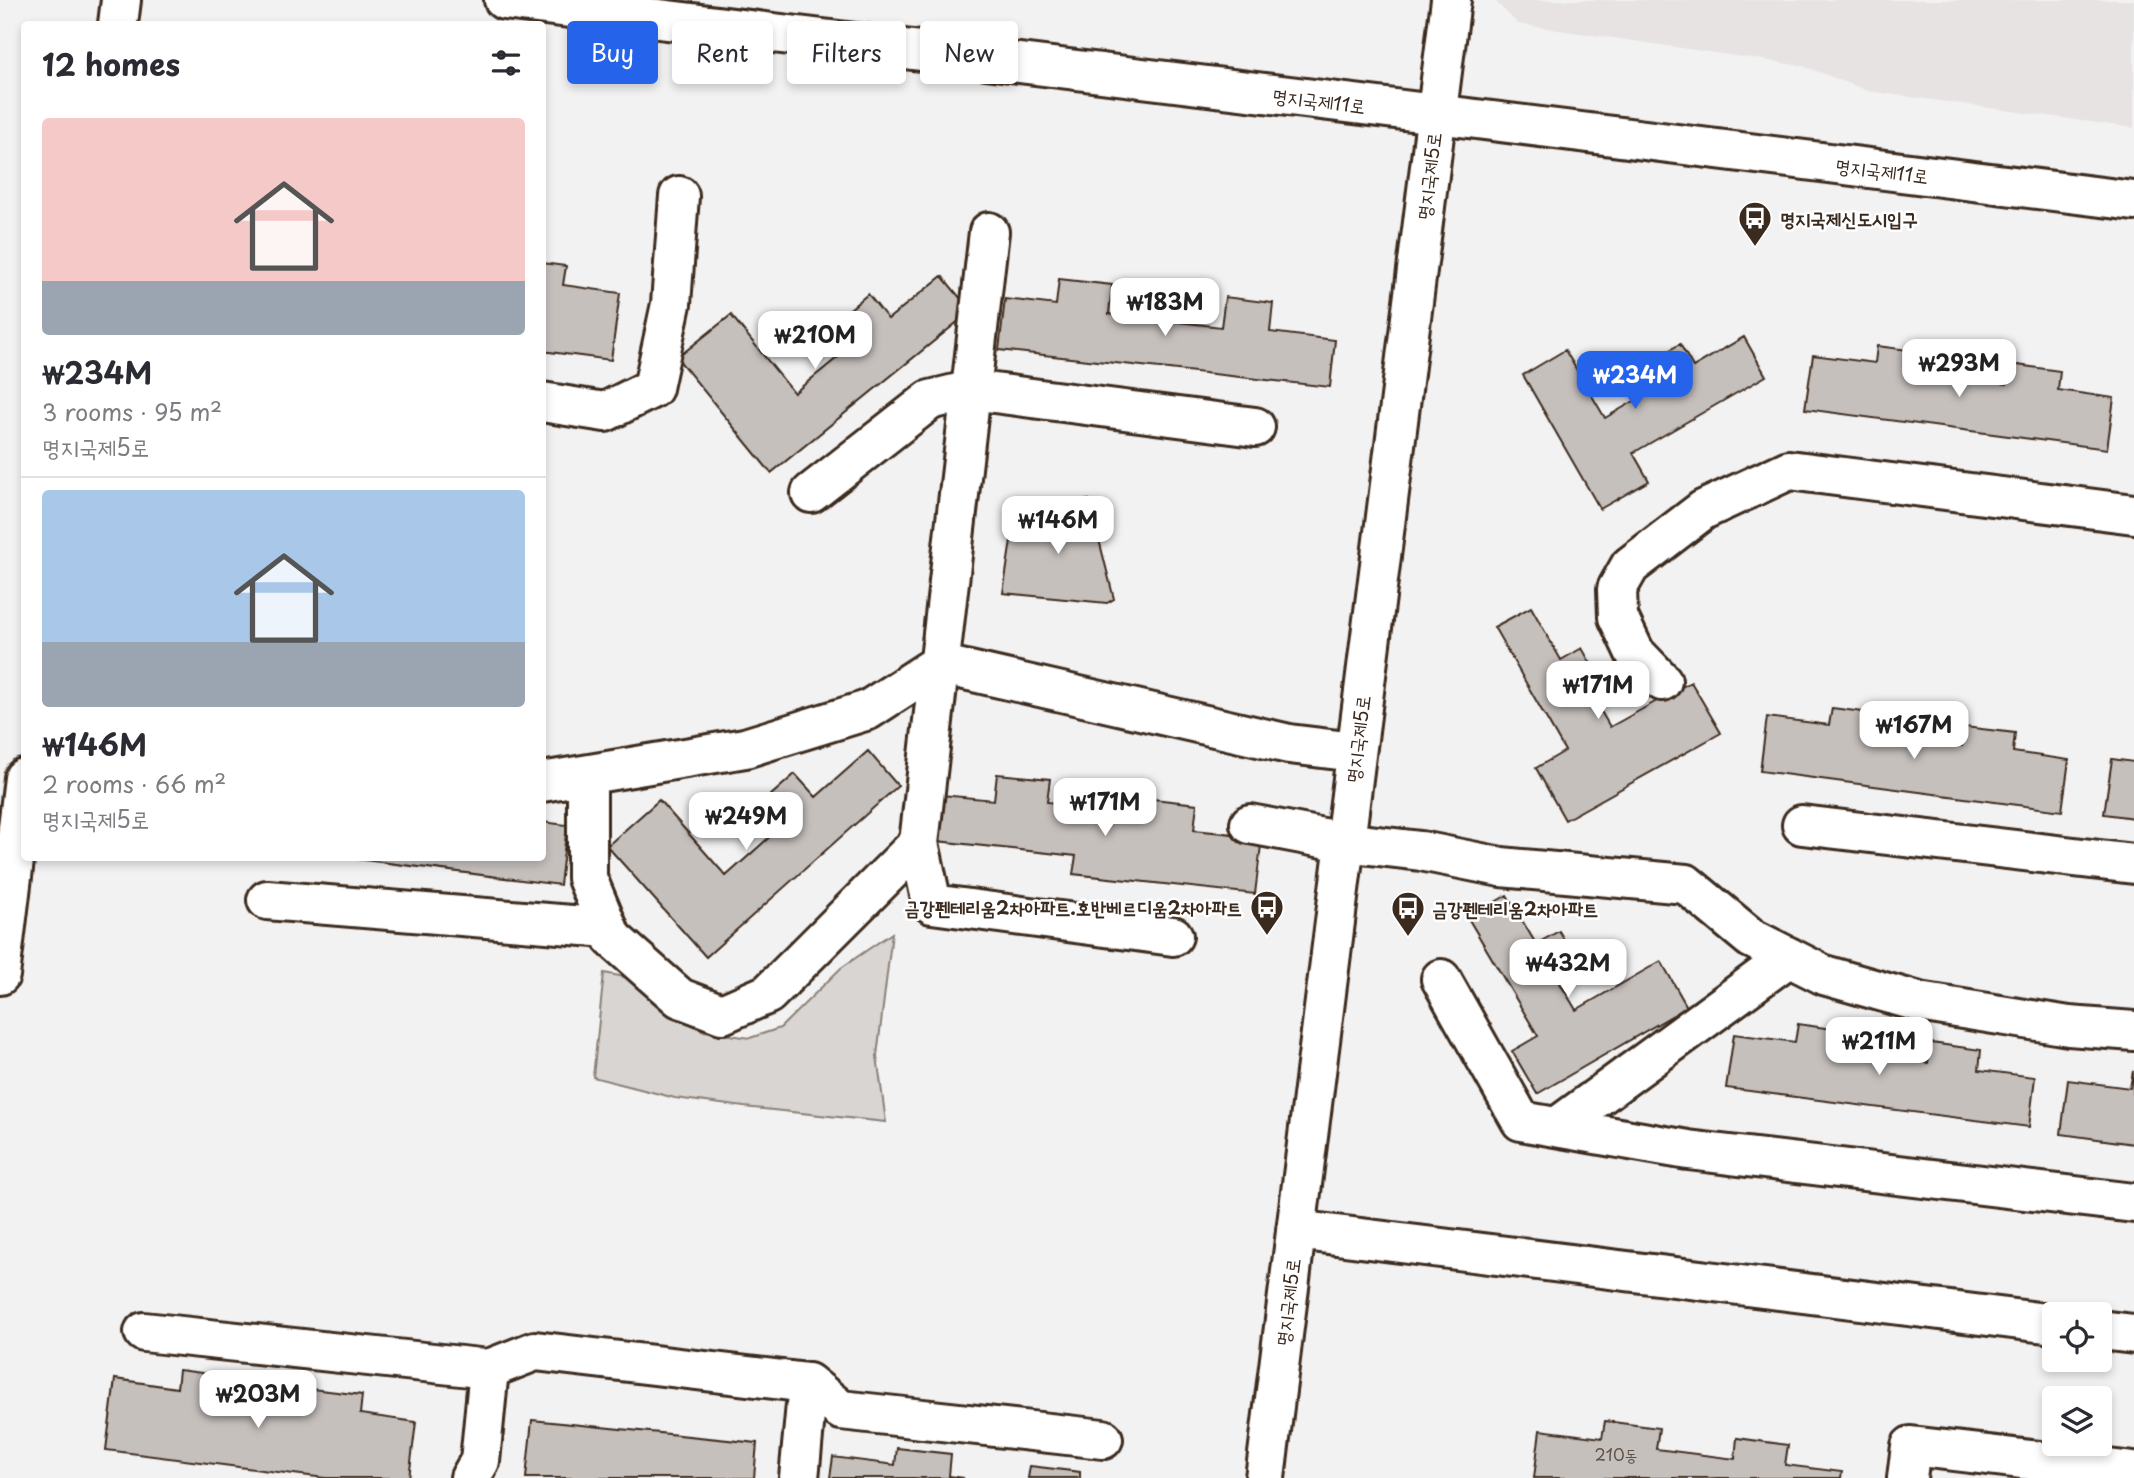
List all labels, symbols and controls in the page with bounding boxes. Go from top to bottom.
chip: Buy [567,21,658,84]
chip: Rent [672,21,773,84]
chip: Filters [787,21,906,84]
chip: New [920,21,1018,84]
text: 12 homes [42,41,180,86]
icon: filters [487,44,525,82]
street label: 명지국제11로 [1271,80,1367,120]
street label: 명지국제5로 [1409,130,1447,222]
street label: 명지국제11로 [1834,150,1930,190]
icon: home [221,163,347,289]
bus stop icon: 명지국제신도시입구 [1736,199,1774,248]
place label: 명지국제신도시입구 [1780,204,1918,232]
pin: ₩183M [1116,278,1214,338]
text: ₩183M [1126,283,1204,318]
pin: ₩210M [766,312,864,371]
text: ₩210M [774,316,856,351]
pin: ₩293M [1910,340,2008,399]
text: ₩293M [1918,344,2000,379]
text: ₩234M [42,349,152,394]
pin: ₩234M [1586,352,1684,411]
text: ₩234M [1593,356,1677,391]
text: 3 rooms · 95 m² [42,394,222,429]
text: 명지국제5로 [42,429,149,464]
pin: ₩146M [1009,496,1107,556]
text: ₩146M [1018,501,1098,536]
icon: home [221,535,347,661]
pin: ₩171M [1549,662,1647,721]
text: ₩171M [1562,666,1634,701]
street label: 명지국제5로 [1338,693,1376,785]
pin: ₩167M [1865,702,1963,761]
text: ₩167M [1876,706,1952,741]
text: ₩146M [42,721,147,766]
text: 2 rooms · 66 m² [42,766,226,801]
pin: ₩171M [1056,778,1154,838]
text: ₩171M [1069,783,1141,818]
pin: ₩249M [697,792,795,852]
text: ₩249M [705,797,787,832]
text: 명지국제5로 [42,801,149,836]
bus stop icon: 금강펜테리움2차아파트.호반베르디움2차아파트 [1248,888,1286,937]
bus stop icon: 금강펜테리움2차아파트 [1389,889,1427,938]
place label: 금강펜테리움2차아파트.호반베르디움2차아파트 [904,893,1242,921]
place label: 금강펜테리움2차아파트 [1432,894,1598,922]
pin: ₩432M [1519,940,1617,999]
text: ₩432M [1526,944,1610,979]
pin: ₩211M [1830,1018,1928,1077]
text: ₩211M [1842,1022,1916,1057]
street label: 명지국제5로 [1268,1256,1306,1348]
map controls [2042,1302,2112,1456]
button: locate [2042,1302,2112,1372]
pin: ₩203M [209,1370,307,1430]
text: ₩203M [215,1375,301,1410]
button: layers [2042,1386,2112,1456]
house number: 210동 [1594,1442,1638,1466]

